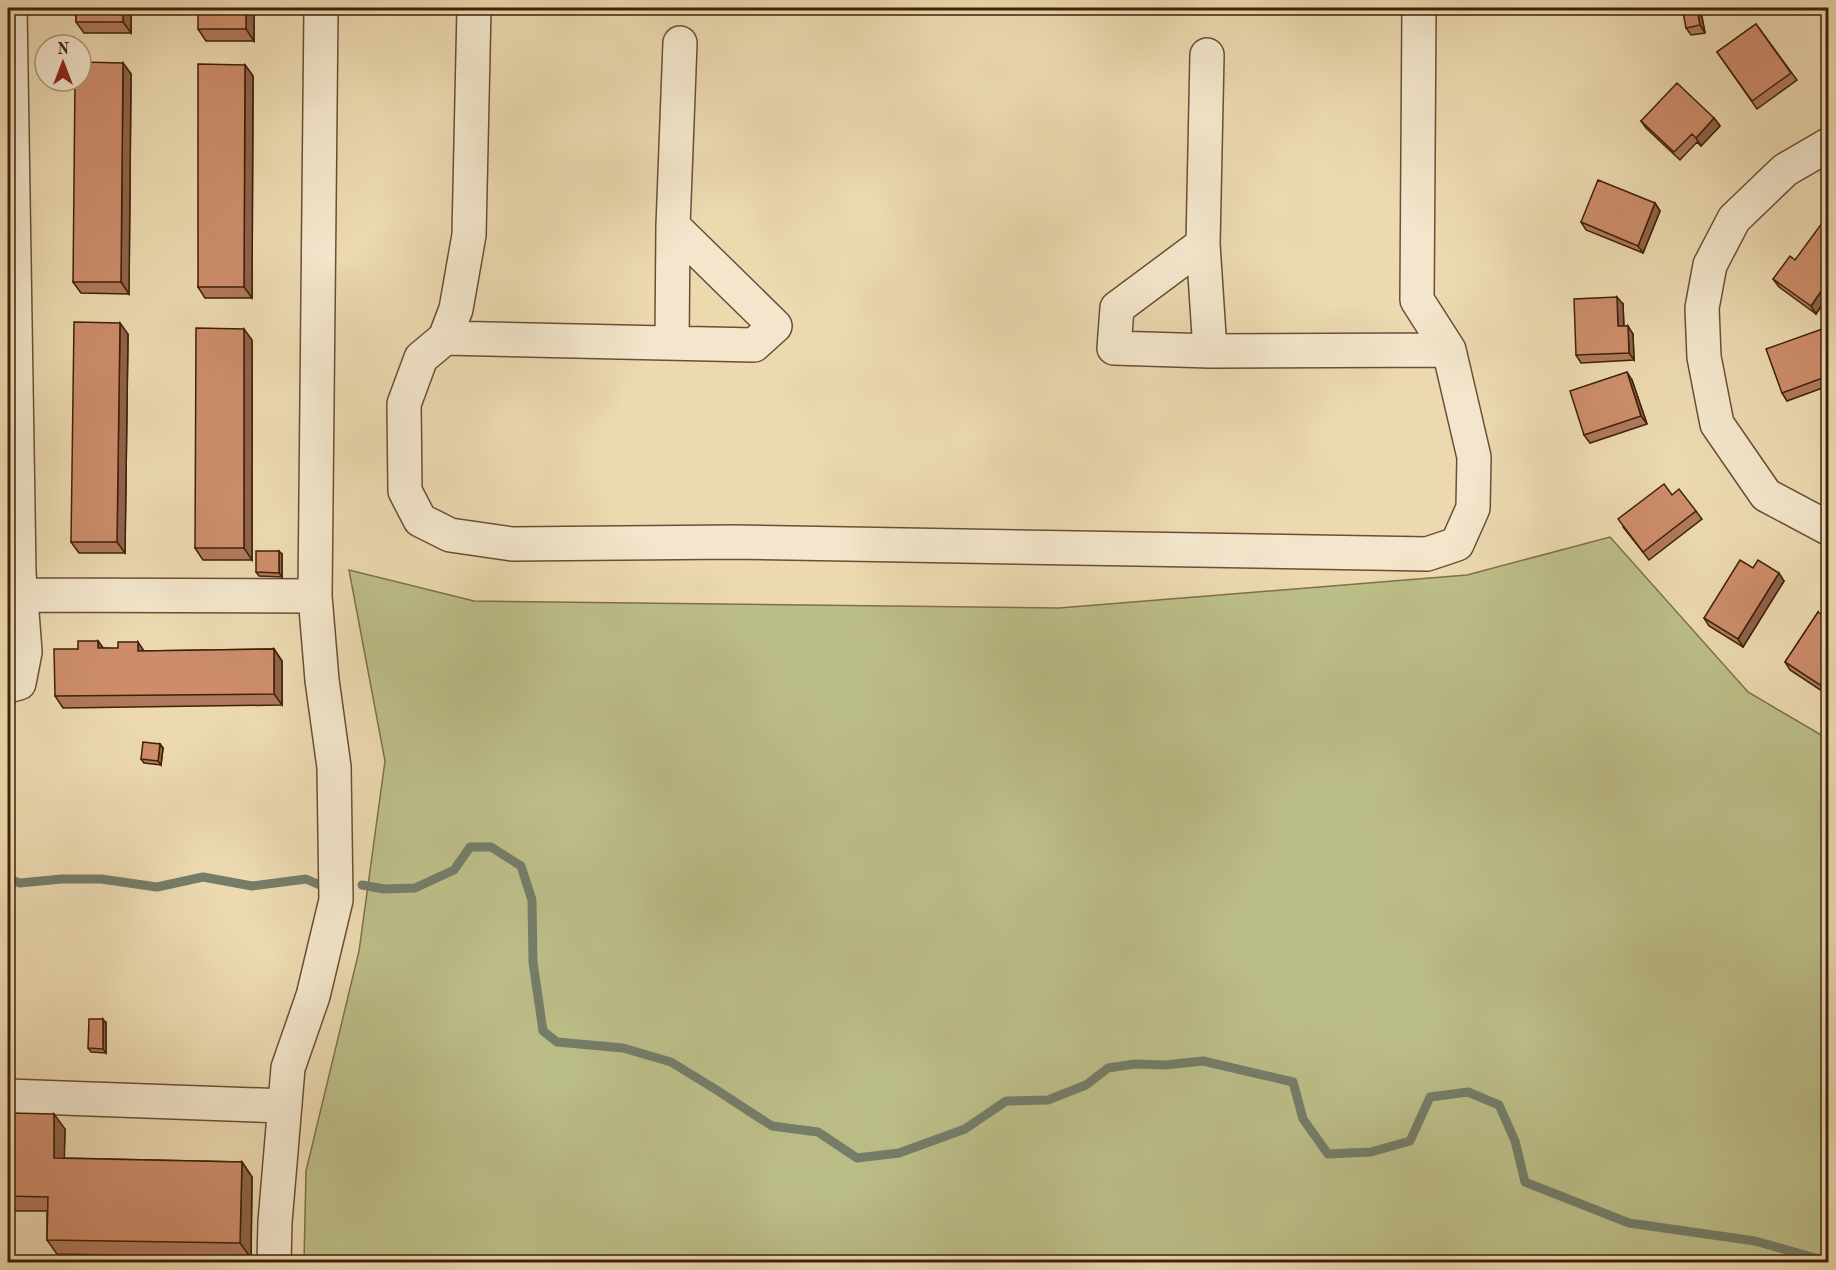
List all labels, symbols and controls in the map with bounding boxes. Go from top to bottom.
north arrow [33,33,93,93]
text: N [57,42,70,58]

